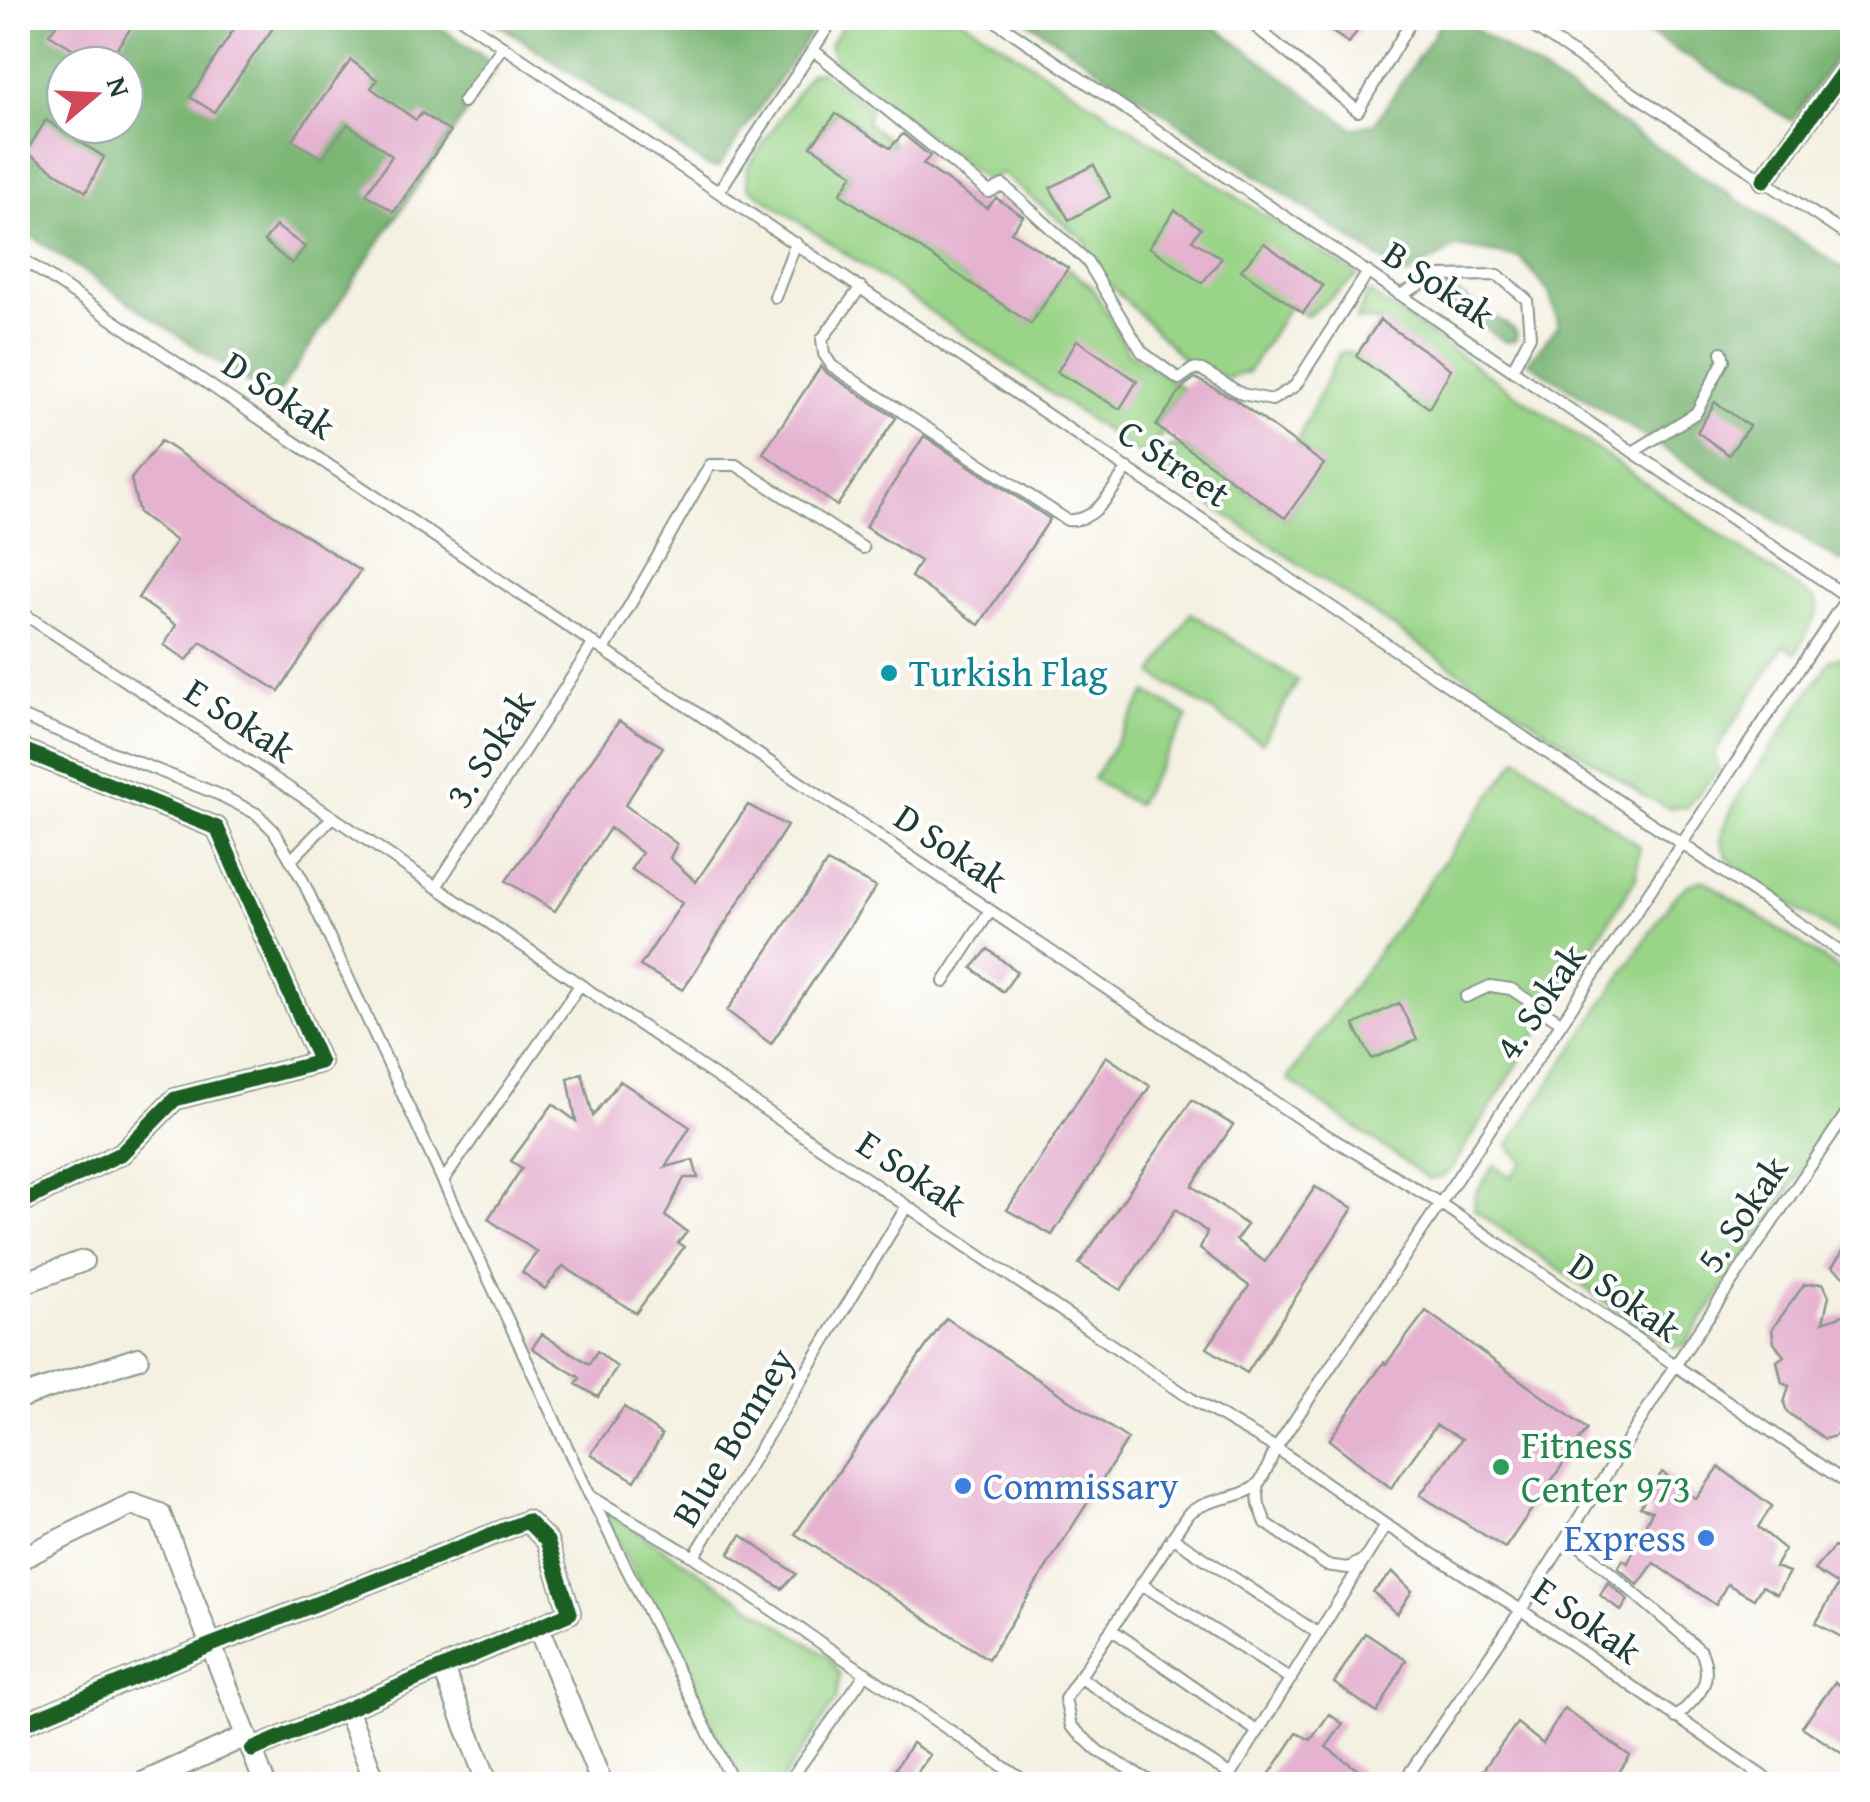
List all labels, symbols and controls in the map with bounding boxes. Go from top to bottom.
north arrow [45,45,145,145]
text: N [97,71,142,102]
street label: B Sokak [1372,225,1507,342]
street label: D Sokak [212,336,348,453]
street label: C Street [1107,404,1242,520]
place label: Turkish Flag [909,644,1107,700]
street label: E Sokak [174,662,308,776]
marker: Turkish Flag [878,662,900,684]
street label: 3. Sokak [430,678,549,818]
street label: D Sokak [884,789,1020,906]
street label: 4. Sokak [1480,931,1599,1071]
street label: E Sokak [846,1115,979,1230]
street label: 5. Sokak [1682,1143,1801,1283]
street label: D Sokak [1558,1237,1694,1356]
street label: Blue Bonney [657,1337,808,1536]
place label: Fitness Center 973 [1521,1416,1691,1516]
marker: Fitness Center 973 [1490,1456,1512,1478]
place label: Commissary [983,1457,1179,1513]
marker: Commissary [952,1475,974,1497]
place label: Express [1564,1509,1686,1565]
marker: Express [1695,1527,1717,1549]
street label: E Sokak [1522,1561,1654,1678]

